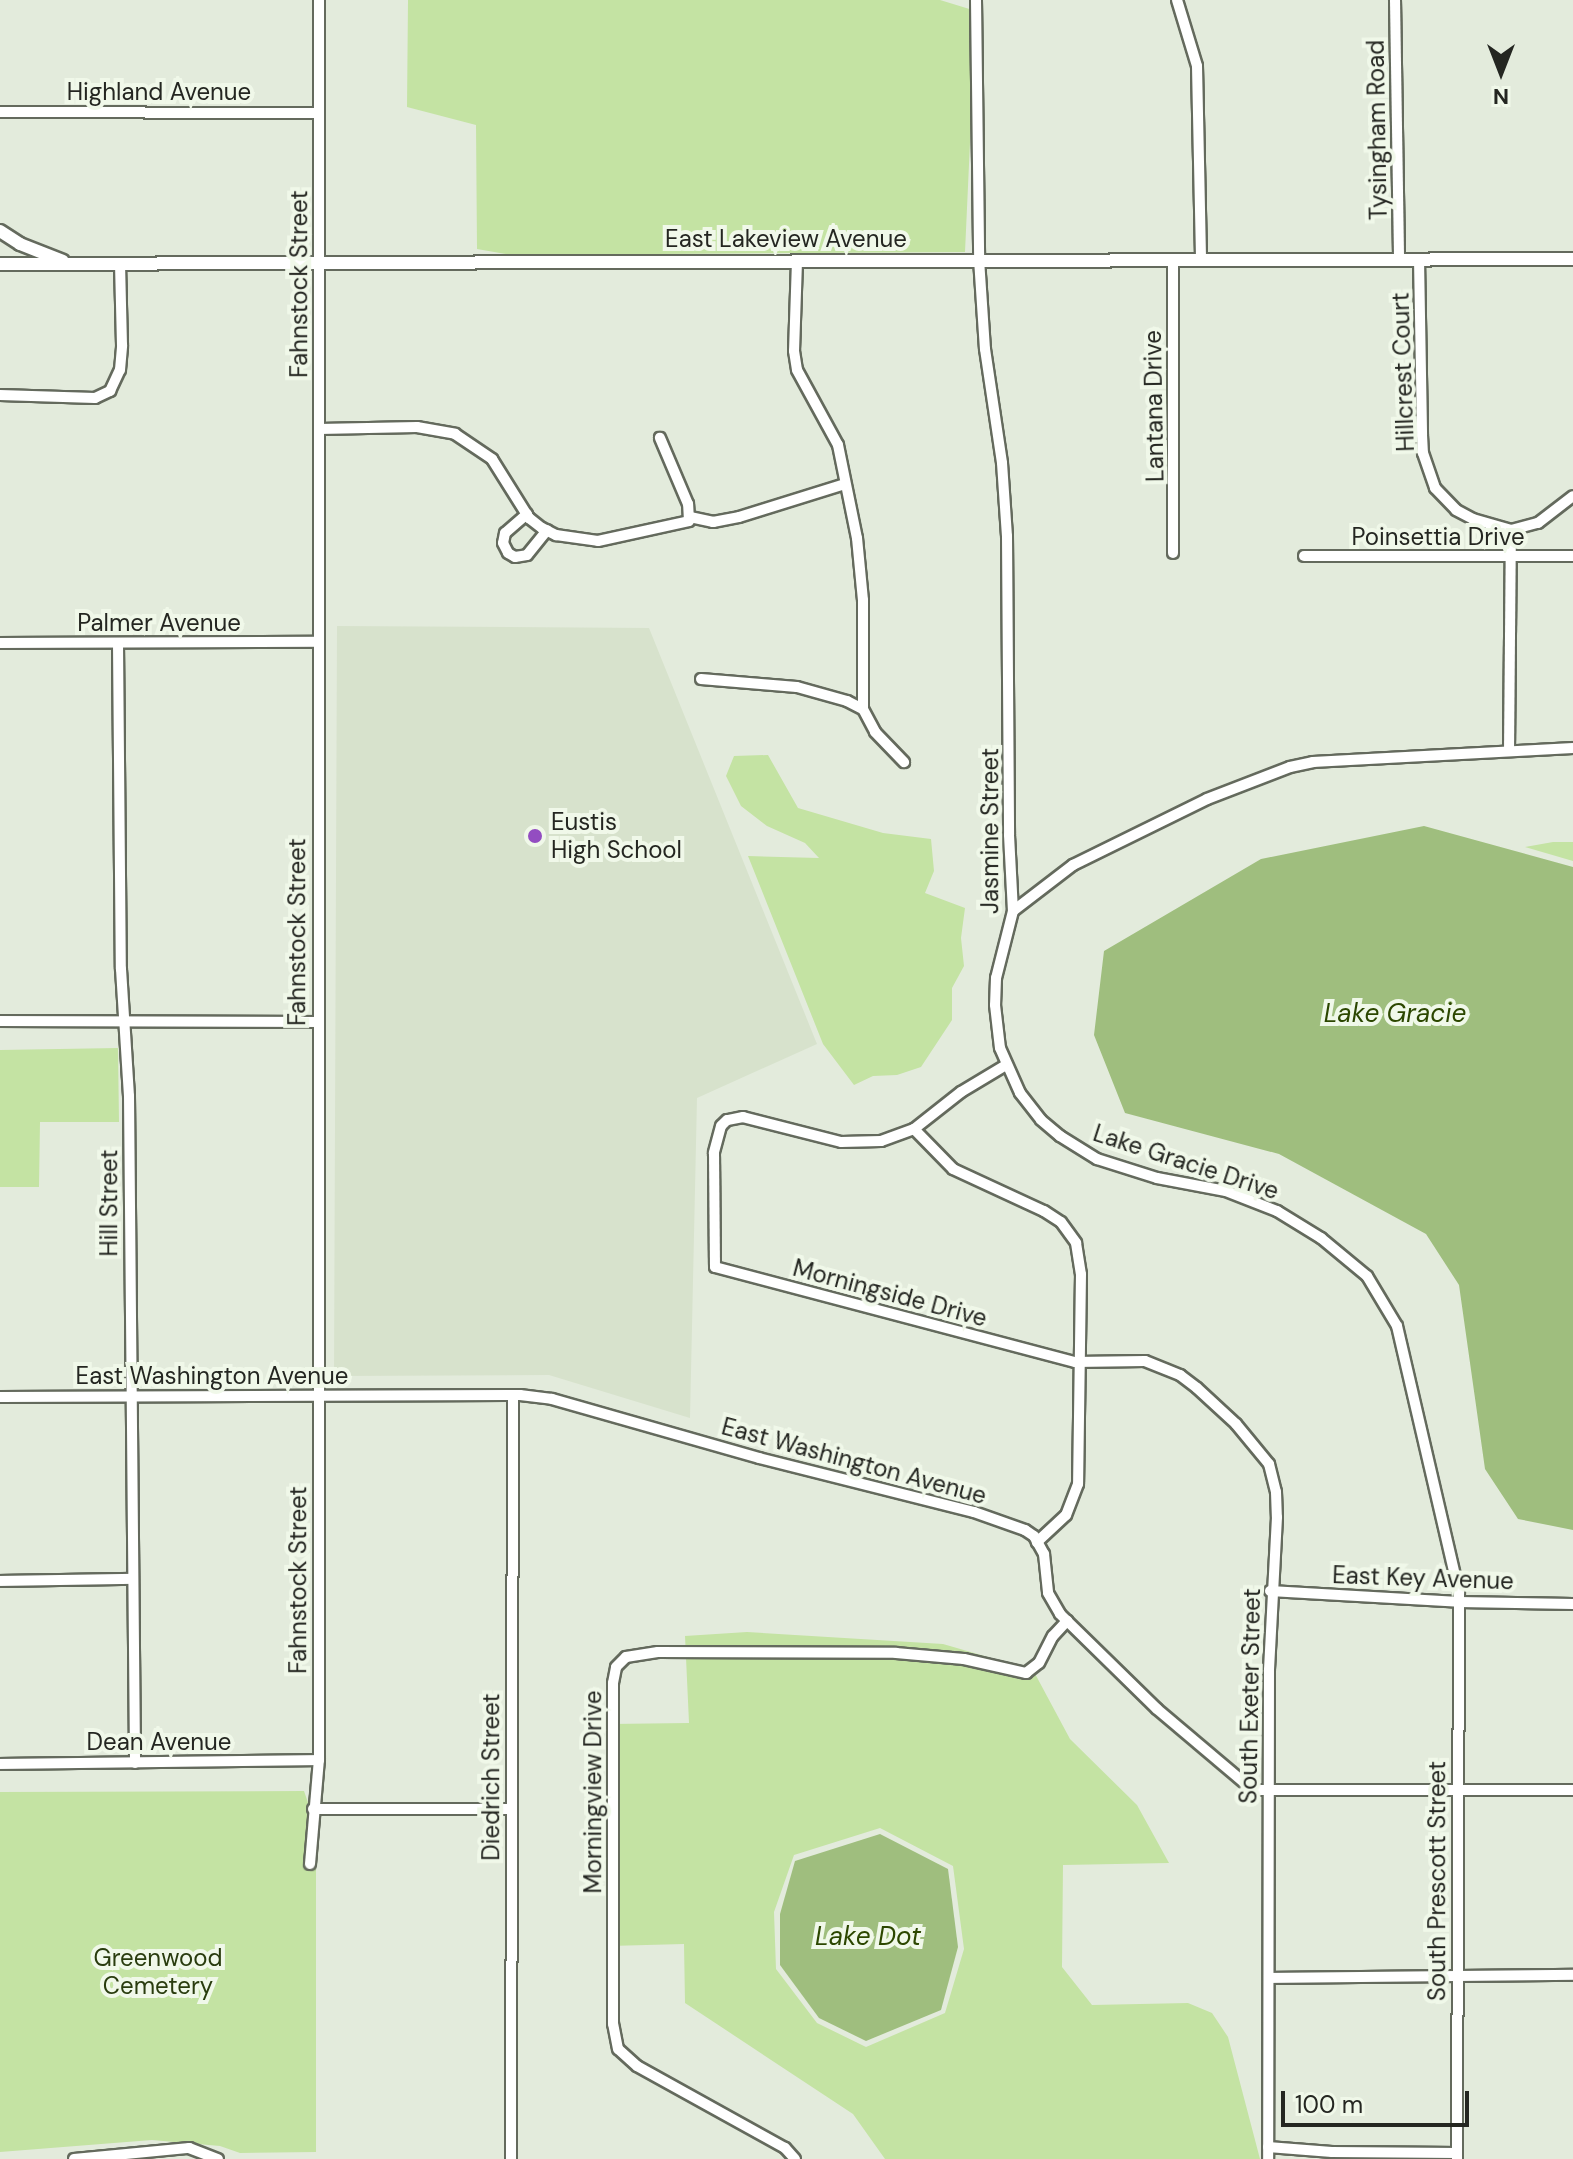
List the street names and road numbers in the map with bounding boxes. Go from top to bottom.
street label: Tysingham Road [1361,40,1393,220]
street label: Highland Avenue [67,78,251,106]
street label: Fahnstock Street [285,190,313,378]
street label: East Lakeview Avenue [665,225,907,253]
street label: Hillcrest Court [1386,292,1420,452]
street label: Lantana Drive [1138,330,1170,482]
street label: Poinsettia Drive [1351,523,1525,551]
street label: Palmer Avenue [77,609,241,637]
street label: Jasmine Street [976,748,1004,914]
street label: Fahnstock Street [283,838,311,1026]
street label: Lake Gracie Drive [1090,1118,1282,1206]
street label: Hill Street [95,1149,123,1257]
street label: Morningside Drive [790,1253,990,1333]
street label: East Washington Avenue [76,1362,348,1390]
street label: East Washington Avenue [719,1412,989,1510]
street label: Fahnstock Street [284,1486,312,1674]
street label: East Key Avenue [1332,1560,1514,1596]
street label: South Exeter Street [1234,1588,1266,1804]
street label: Morningview Drive [579,1690,607,1894]
street label: Diedrich Street [477,1693,505,1861]
street label: Dean Avenue [87,1728,231,1756]
street label: South Prescott Street [1423,1761,1451,2001]

